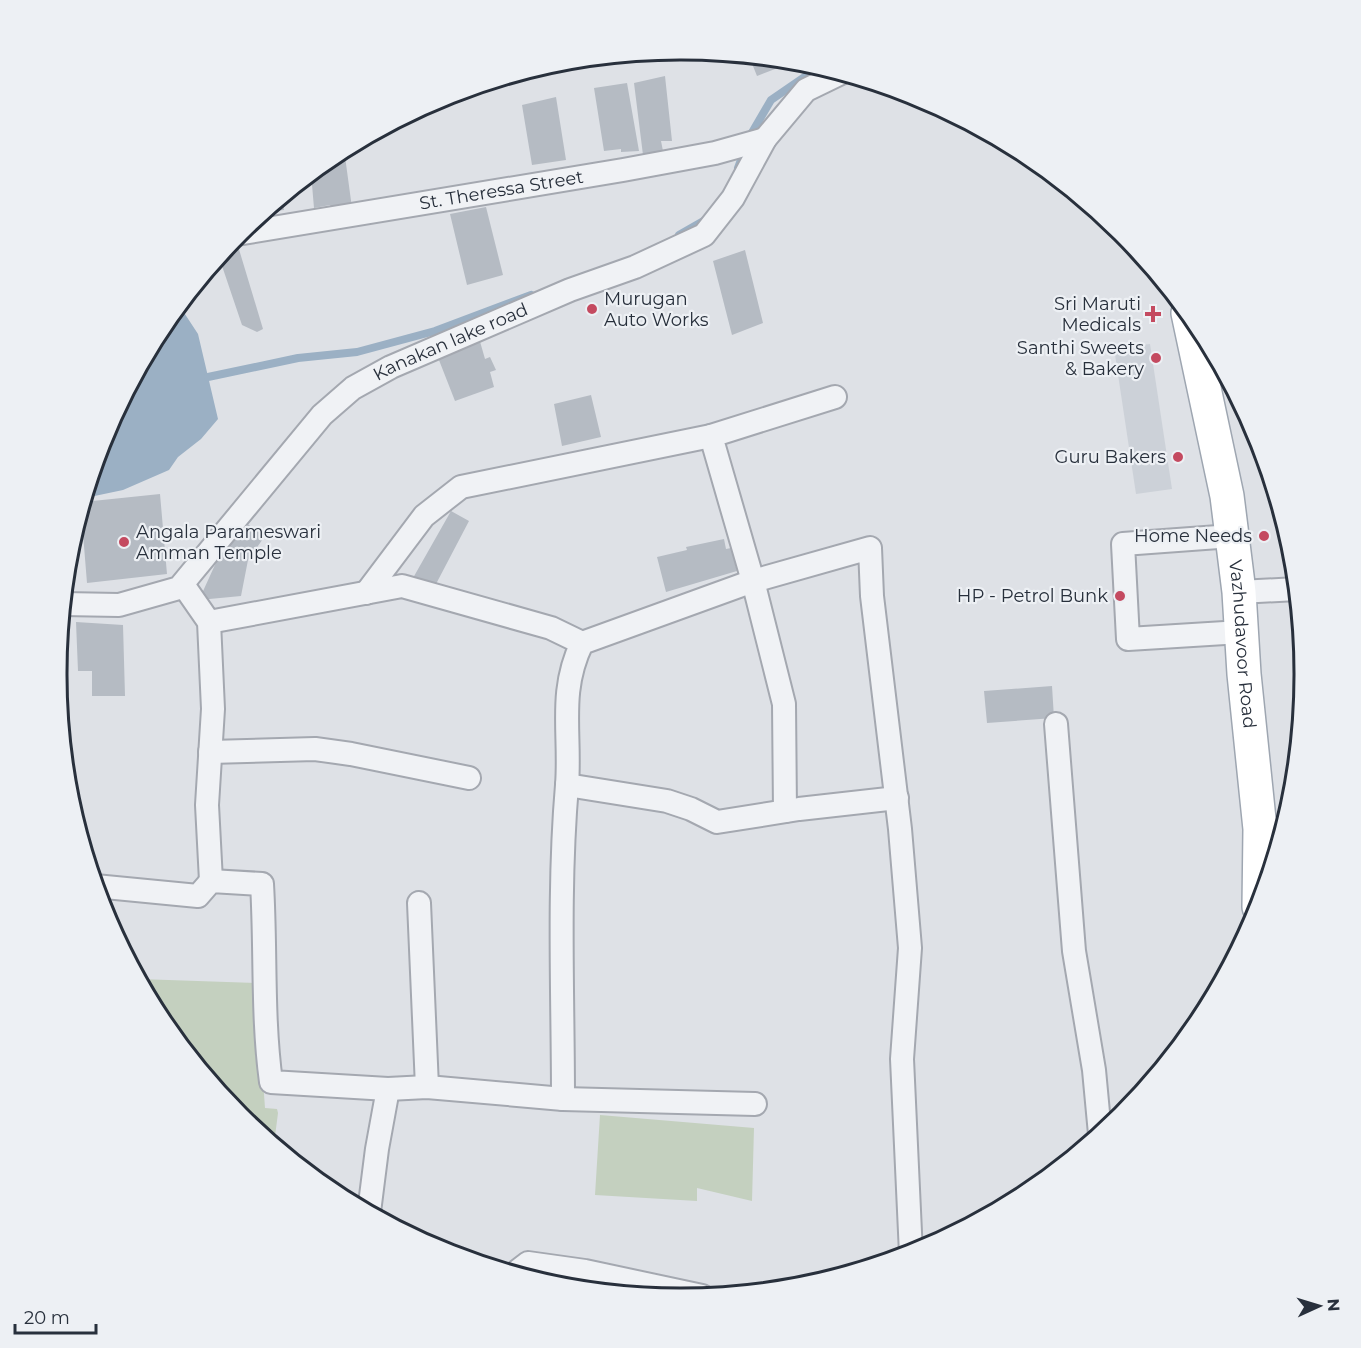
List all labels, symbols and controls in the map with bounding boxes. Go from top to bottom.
street label: St. Theressa Street [418,166,585,215]
place label: Murugan Auto Works [604,288,709,331]
place label: Sri Maruti Medicals [1054,293,1141,336]
street label: Kanakan lake road [369,298,531,386]
marker: Murugan Auto Works [585,302,599,316]
marker: Sri Maruti Medicals [1146,307,1160,321]
place label: Santhi Sweets & Bakery [1017,337,1144,380]
marker: Santhi Sweets & Bakery [1149,351,1163,365]
place label: Guru Bakers [1055,446,1166,468]
marker: Guru Bakers [1171,450,1185,464]
place label: Angala Parameswari Amman Temple [136,521,321,564]
place label: Home Needs [1134,525,1252,547]
marker: Home Needs [1257,529,1271,543]
marker: Angala Parameswari Amman Temple [117,535,131,549]
street label: Vazhudavoor Road [1224,558,1261,730]
place label: HP - Petrol Bunk [957,585,1108,607]
marker: HP - Petrol Bunk [1113,589,1127,603]
north arrow [1289,1276,1349,1336]
scale bar [15,1297,96,1335]
text: N [1324,1298,1343,1312]
text: 20 m [24,1307,70,1329]

